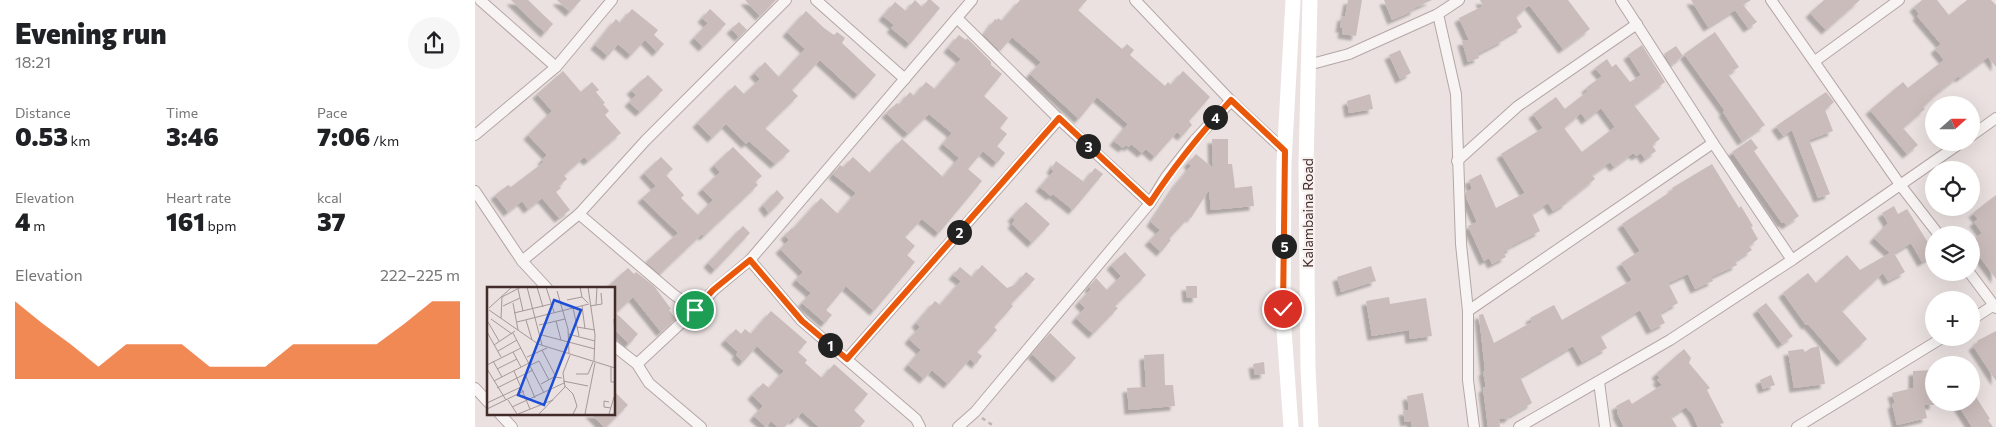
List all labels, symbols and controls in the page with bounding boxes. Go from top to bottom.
text: Evening run [15,16,167,50]
button: share [408,17,460,69]
text: 18:21 [15,52,51,71]
north arrow [1925,96,1980,151]
map controls [1925,96,1980,411]
text: Distance [15,104,71,121]
text: Time [166,104,198,121]
text: Pace [317,104,347,121]
pin: 4 [1203,104,1227,130]
text: 4 [1211,109,1220,126]
text: 0.53 [15,121,68,151]
text: 3:46 [166,121,219,151]
text: 7:06 [317,121,370,151]
text: km [68,132,90,149]
text: /km [370,132,399,149]
pin: 3 [1075,134,1101,158]
text: 3 [1084,138,1093,155]
street label: Kalambaina Road [1299,158,1316,268]
button: locate [1925,161,1980,216]
text: Elevation [15,189,74,206]
text: Heart rate [166,189,231,206]
text: kcal [317,189,342,206]
text: 4 [15,206,31,236]
text: 161 [166,206,205,236]
text: 37 [317,206,345,236]
text: m [31,217,45,234]
text: bpm [205,217,236,234]
pin: 2 [947,220,971,244]
text: 2 [956,224,963,241]
button: layers [1925,226,1980,281]
pin: 5 [1271,234,1297,258]
text: 5 [1280,238,1289,255]
text: Elevation [15,265,83,284]
text: 222–225 m [380,265,460,284]
inset map [487,287,615,414]
pin [1262,288,1304,330]
pin [674,289,716,331]
button: + [1925,291,1980,346]
icon: check [1269,295,1297,323]
icon: arrive [681,296,709,324]
pin: 1 [817,332,843,358]
text: 1 [827,337,834,354]
button: − [1925,356,1980,411]

